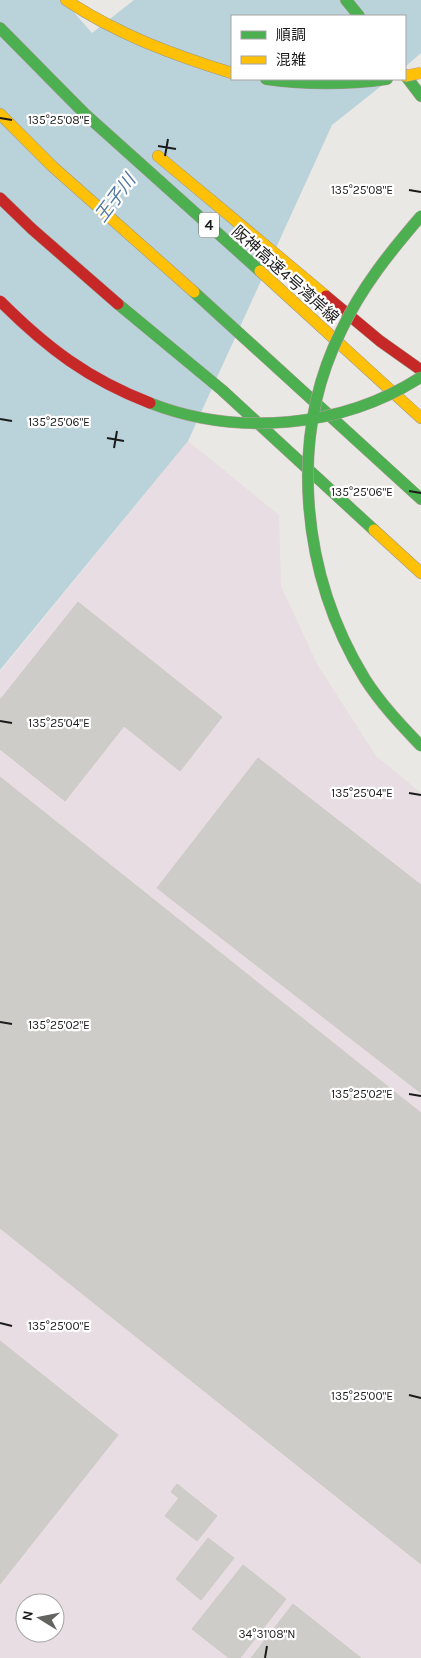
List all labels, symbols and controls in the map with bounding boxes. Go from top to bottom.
legend [231,15,406,80]
text: 順調 [276,26,306,44]
text: 混雑 [276,51,306,69]
text: 135°25'08"E [28,113,90,127]
water label: 王子川 [90,168,141,226]
text: 135°25'08"E [331,183,393,197]
road number: 4 [199,212,219,238]
street label: 阪神高速4号湾岸線 [228,221,343,327]
text: 135°25'06"E [28,415,90,429]
text: 135°25'06"E [331,485,393,499]
text: 135°25'04"E [28,716,90,730]
text: 135°25'04"E [331,786,393,800]
text: 135°25'02"E [28,1018,90,1032]
text: 135°25'02"E [331,1087,393,1101]
text: 135°25'00"E [28,1319,90,1333]
text: 135°25'00"E [331,1389,393,1403]
north arrow [15,1593,65,1643]
text: N [18,1609,37,1622]
text: 34°31'08"N [239,1627,295,1641]

